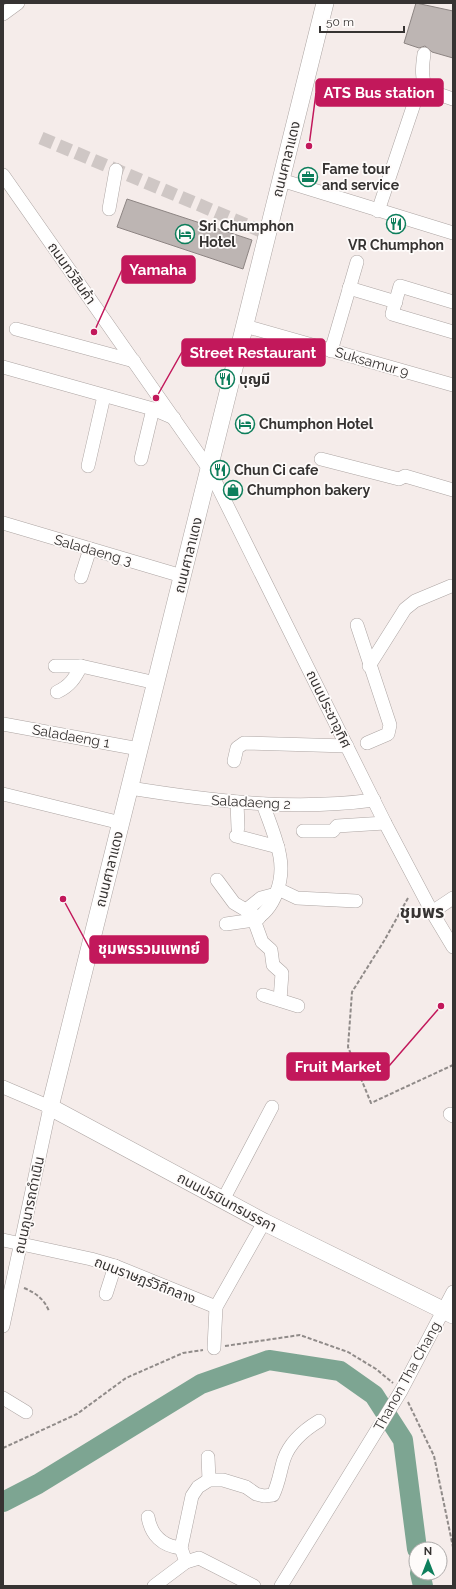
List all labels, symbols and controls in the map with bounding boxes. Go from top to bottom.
scale bar [320,8,404,34]
text: 50 m [326,15,354,29]
callout: ATS Bus station [316,79,443,106]
text: ATS Bus station [323,84,435,102]
street label: ถนนศาลาแดง [269,119,303,199]
place label: Fame tour and service [322,161,400,193]
office icon: Fame tour and service [297,166,319,188]
restaurant icon: VR Chumphon [385,213,407,235]
place label: Sri Chumphon Hotel [199,218,294,250]
hotel icon: Sri Chumphon Hotel [174,223,196,245]
place label: VR Chumphon [348,237,444,253]
street label: ถนนทวีสินค้า [45,239,99,307]
callout: Yamaha [122,256,195,283]
text: Yamaha [129,261,187,279]
callout: Street Restaurant [182,339,325,366]
text: Street Restaurant [190,344,317,362]
street label: Suksamur 9 [333,344,411,380]
restaurant icon: บุญมี [214,368,236,390]
place label: บุญมี [239,371,270,388]
hotel icon: Chumphon Hotel [234,413,256,435]
place label: Chumphon Hotel [259,416,374,432]
restaurant icon: Chun Ci cafe [209,459,231,481]
place label: Chun Ci cafe [234,462,319,478]
shop icon: Chumphon bakery [222,479,244,501]
place label: Chumphon bakery [247,482,371,498]
street label: ถนนศาลาแดง [171,515,205,595]
street label: Saladaeng 3 [52,531,134,569]
street label: ถนนประชาอุทิศ [302,668,355,751]
street label: Saladaeng 1 [31,721,111,751]
street label: Saladaeng 2 [211,792,291,812]
street label: ถนนศาลาแดง [92,829,126,909]
district label: ชุมพร [400,901,444,923]
callout: ชุมพรรวมแพทย์ [90,936,208,963]
text: ชุมพรรวมแพทย์ [98,940,200,958]
callout: Fruit Market [287,1053,389,1080]
text: Fruit Market [295,1058,381,1076]
street label: ถนนภูนารถดำเนิน [11,1155,48,1255]
street label: ถนนปรมินทรมรรคา [175,1169,279,1235]
street label: ถนนราษฎร์วิถีกลาง [92,1253,198,1307]
street label: Thanon Tha Chang [370,1319,444,1433]
north arrow [408,1541,448,1581]
text: N [424,1545,432,1558]

